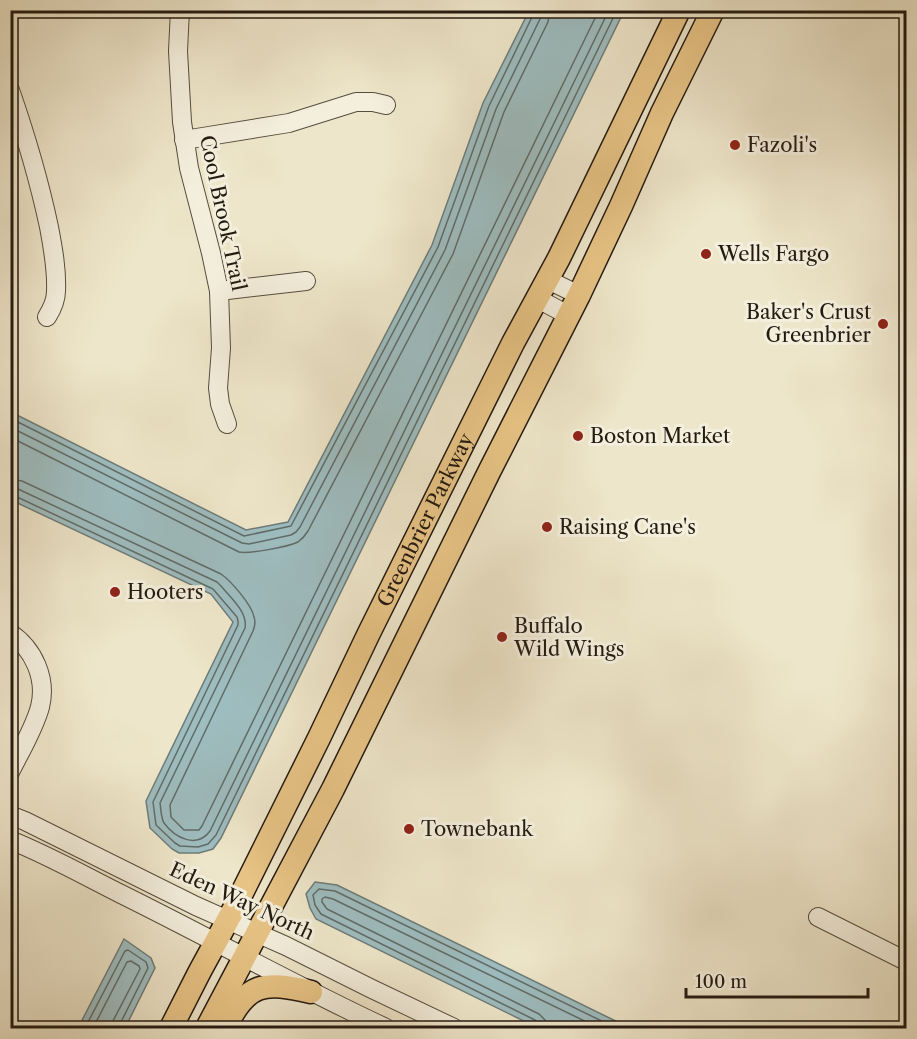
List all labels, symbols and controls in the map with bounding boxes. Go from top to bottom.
street label: Cool Brook Trail [195,133,251,293]
place label: Fazoli's [747,133,817,157]
marker: Fazoli's [728,138,742,152]
place label: Wells Fargo [717,242,829,266]
marker: Wells Fargo [699,247,713,261]
place label: Baker's Crust Greenbrier [746,300,872,347]
marker: Baker's Crust Greenbrier [876,317,890,331]
place label: Boston Market [590,424,730,448]
street label: Greenbrier Parkway [372,429,479,611]
marker: Boston Market [571,429,585,443]
place label: Raising Cane's [559,515,696,539]
marker: Raising Cane's [540,520,554,534]
place label: Hooters [127,580,204,604]
marker: Hooters [108,585,122,599]
place label: Buffalo Wild Wings [513,614,624,661]
marker: Buffalo Wild Wings [495,630,509,644]
place label: Townebank [421,817,534,841]
marker: Townebank [402,822,416,836]
street label: Eden Way North [166,857,318,945]
scale bar [686,961,868,999]
text: 100 m [695,971,747,993]

